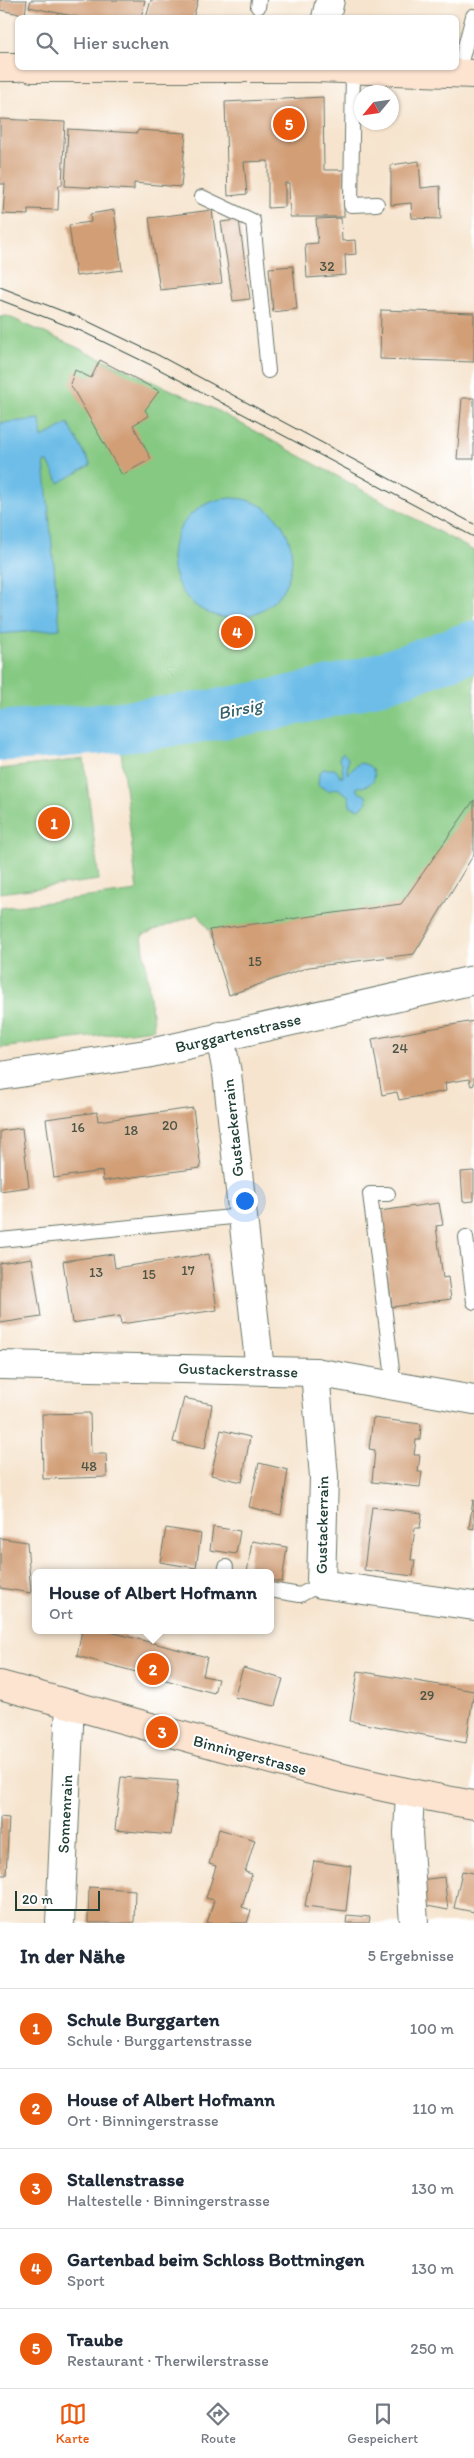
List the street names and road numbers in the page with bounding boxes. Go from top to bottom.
street label: Burggartenstrasse [173,1009,303,1057]
street label: Gustackerrain [218,1078,248,1178]
street label: Gustackerstrasse [178,1358,298,1382]
street label: Gustackerrain [312,1476,332,1574]
street label: Binningerstrasse [191,1731,309,1779]
street label: Sonnenrain [53,1774,77,1854]

